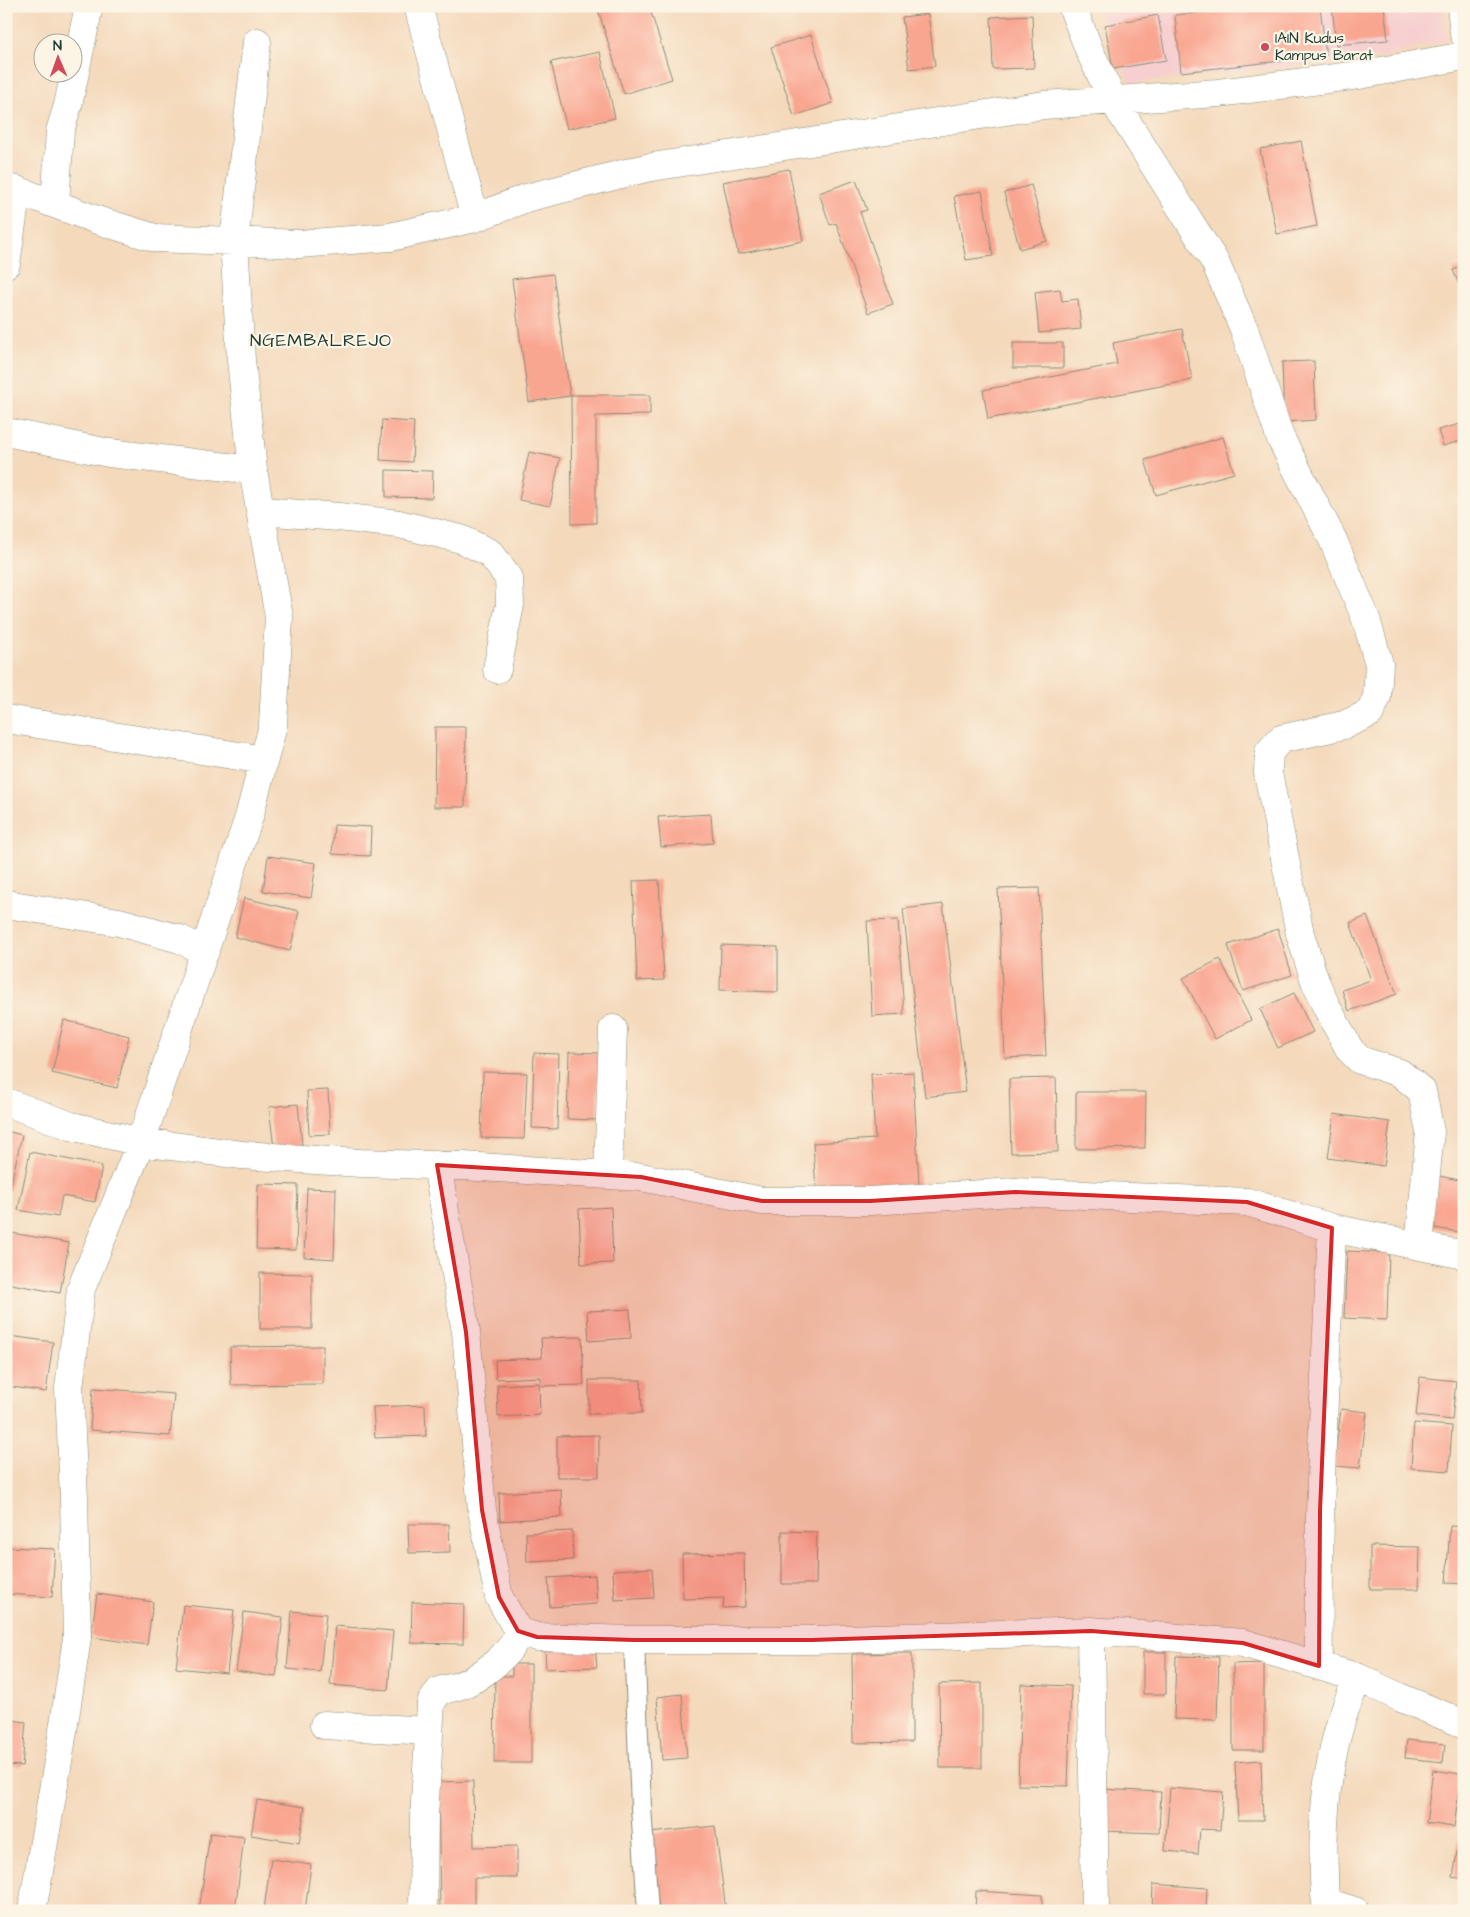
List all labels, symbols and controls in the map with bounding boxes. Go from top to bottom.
place label: IAIN Kudus Kampus Barat [1275,28,1373,66]
north arrow [32,32,82,82]
text: N [53,36,63,56]
marker: IAIN Kudus Kampus Barat [1259,41,1271,53]
district label: NGEMBALREJO [250,328,392,353]

